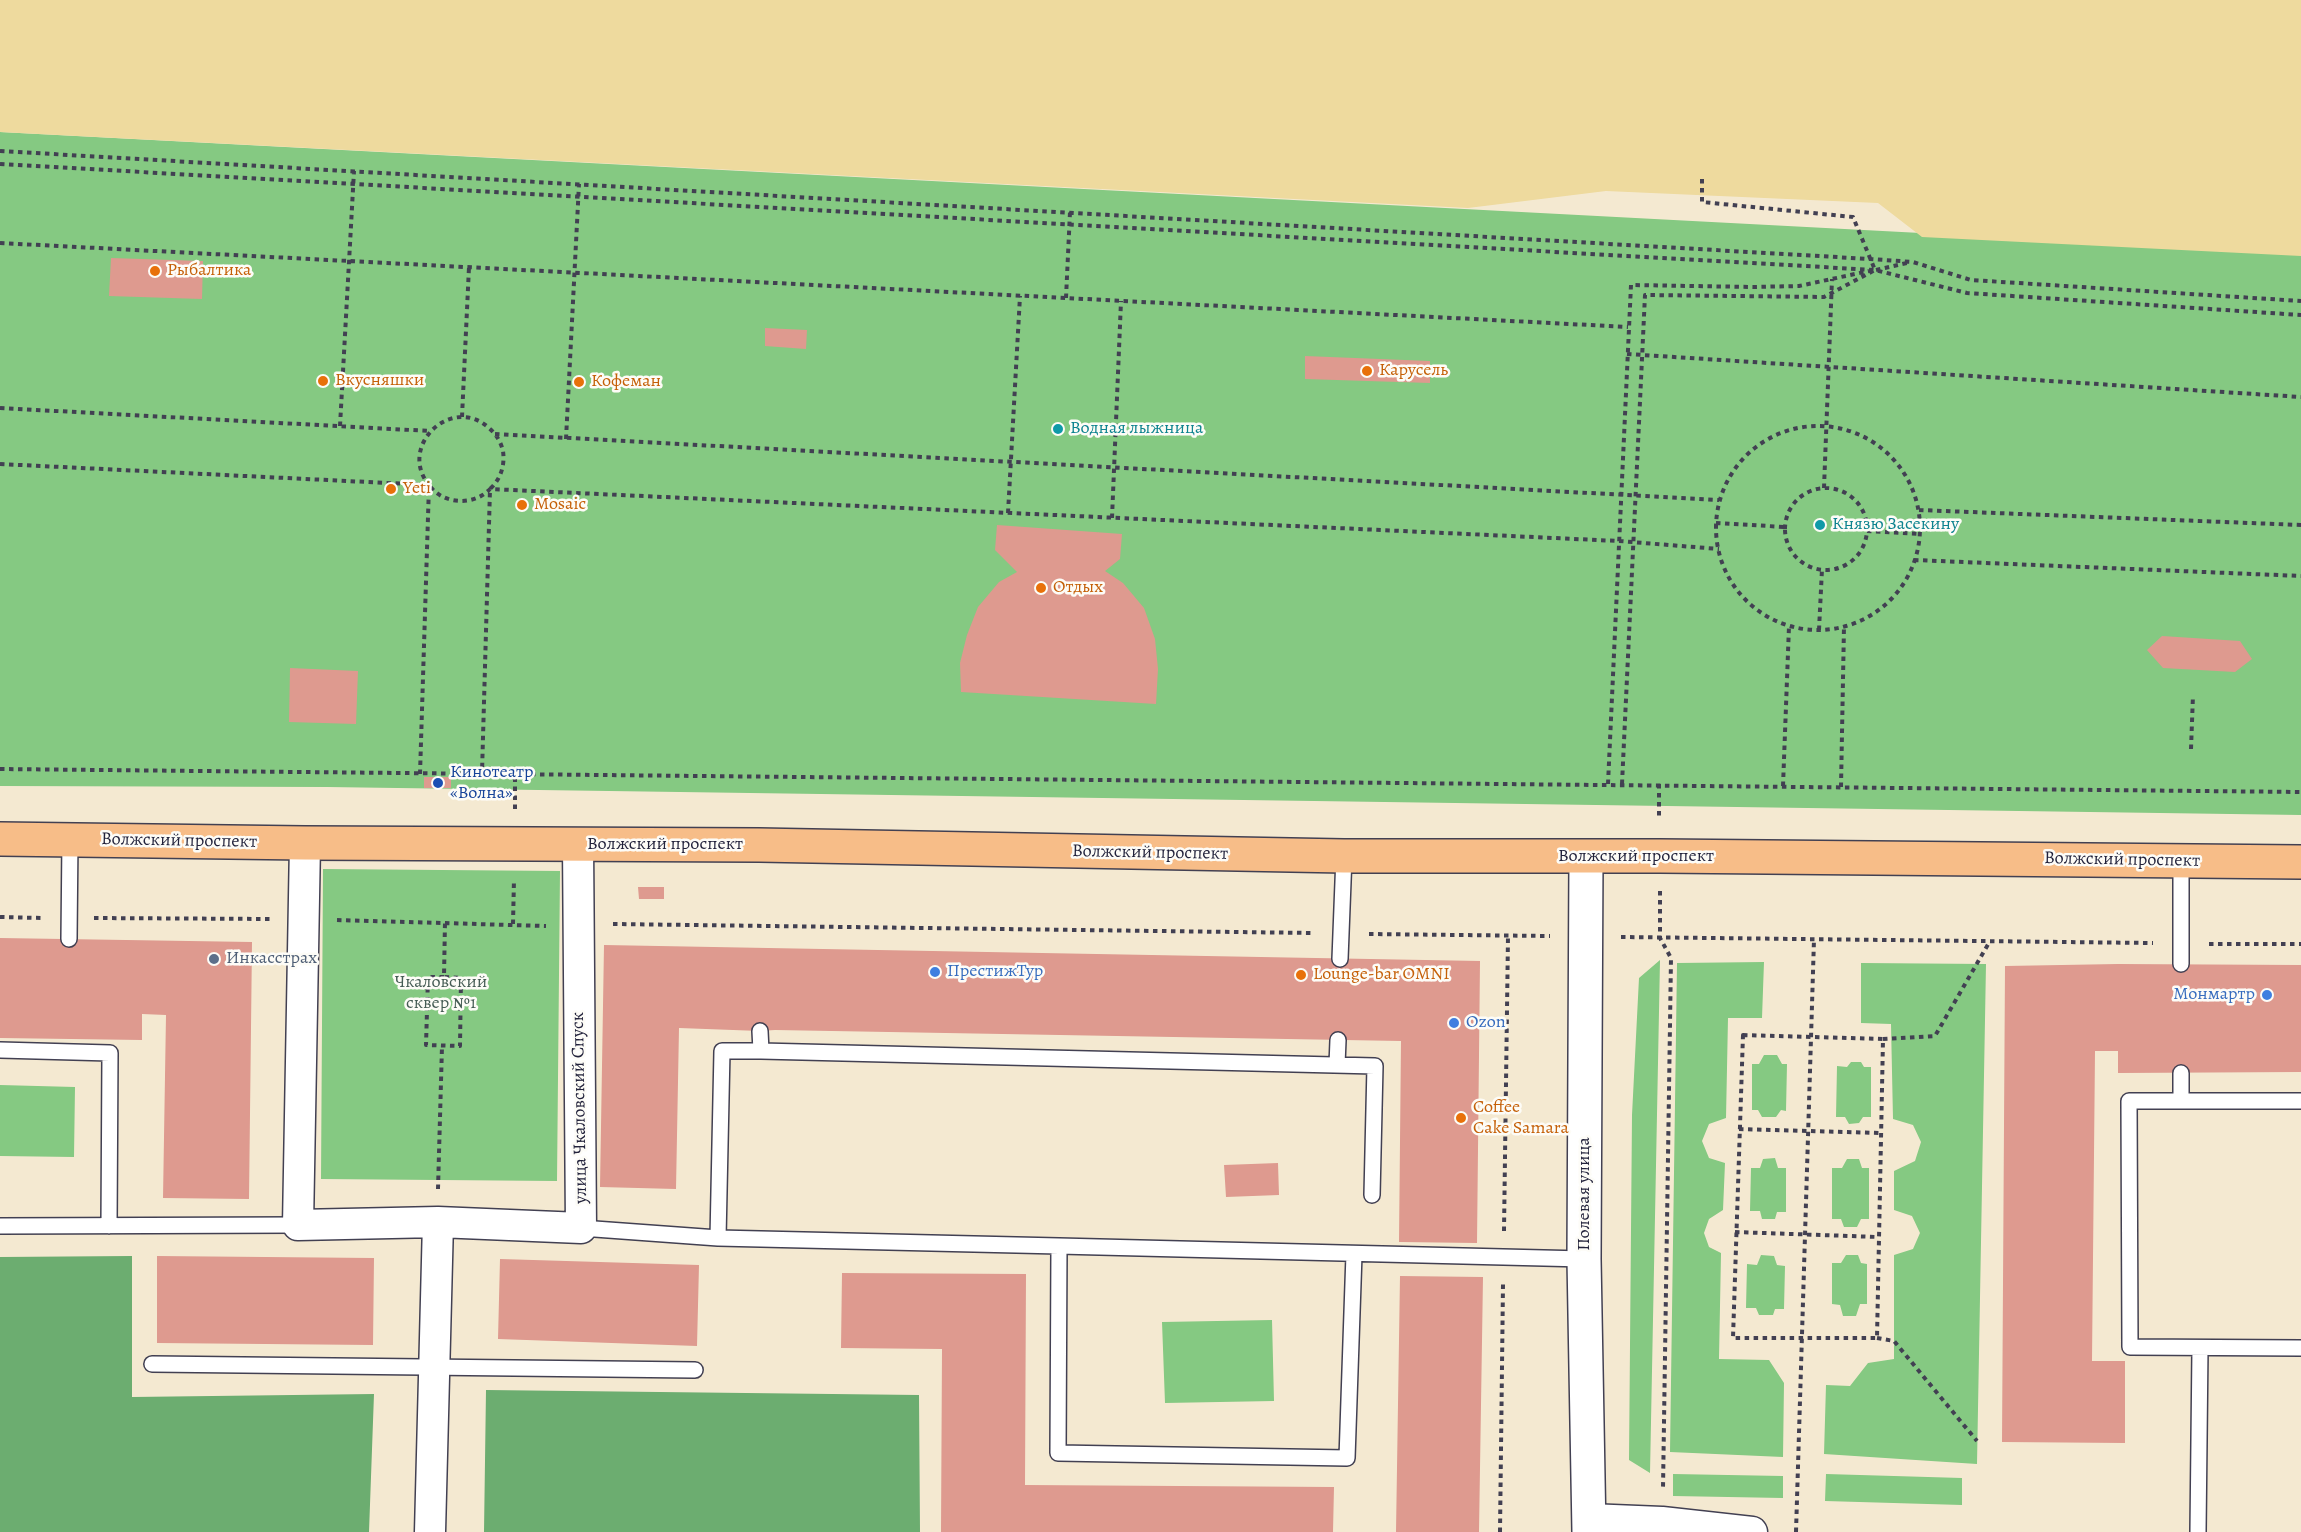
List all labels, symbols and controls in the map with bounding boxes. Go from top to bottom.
place label: Рыбалтика [167,260,251,282]
marker: Рыбалтика [148,264,162,278]
place label: Карусель [1379,360,1448,382]
marker: Карусель [1360,364,1374,378]
place label: Вкусняшки [335,370,424,392]
place label: Кофеман [591,371,661,393]
marker: Вкусняшки [316,374,330,388]
marker: Кофеман [572,375,586,389]
place label: Водная лыжница [1070,418,1203,440]
marker: Водная лыжница [1051,422,1065,436]
place label: Yeti [403,478,431,500]
marker: Yeti [384,482,398,496]
place label: Mosaic [534,494,586,516]
marker: Mosaic [515,498,529,512]
place label: Князю Засекину [1832,514,1959,536]
marker: Князю Засекину [1813,518,1827,532]
place label: Отдых [1053,577,1103,599]
marker: Отдых [1034,581,1048,595]
place label: Кинотеатр «Волна» [450,762,534,804]
marker: Кинотеатр «Волна» [431,776,445,790]
street label: Волжский проспект [101,829,257,853]
street label: Волжский проспект [587,834,743,856]
street label: Волжский проспект [1072,841,1228,865]
street label: Волжский проспект [1558,846,1714,868]
street label: Волжский проспект [2044,848,2200,872]
place label: Инкасстрах [226,948,317,970]
marker: Инкасстрах [207,952,221,966]
place label: ПрестижТур [947,961,1043,983]
place label: Lounge-bar OMNI [1313,964,1450,986]
marker: ПрестижТур [928,965,942,979]
marker: Lounge-bar OMNI [1294,968,1308,982]
park label: Чкаловский сквер №1 [395,972,487,1014]
place label: Монмартр [2173,984,2255,1006]
marker: Монмартр [2260,988,2274,1002]
street label: улица Чкаловский Спуск [568,1012,592,1204]
place label: Ozon [1466,1012,1506,1034]
marker: Ozon [1447,1016,1461,1030]
place label: Coffee Cake Samara [1473,1097,1569,1140]
marker: Coffee Cake Samara [1454,1111,1468,1125]
street label: Полевая улица [1574,1137,1596,1251]

